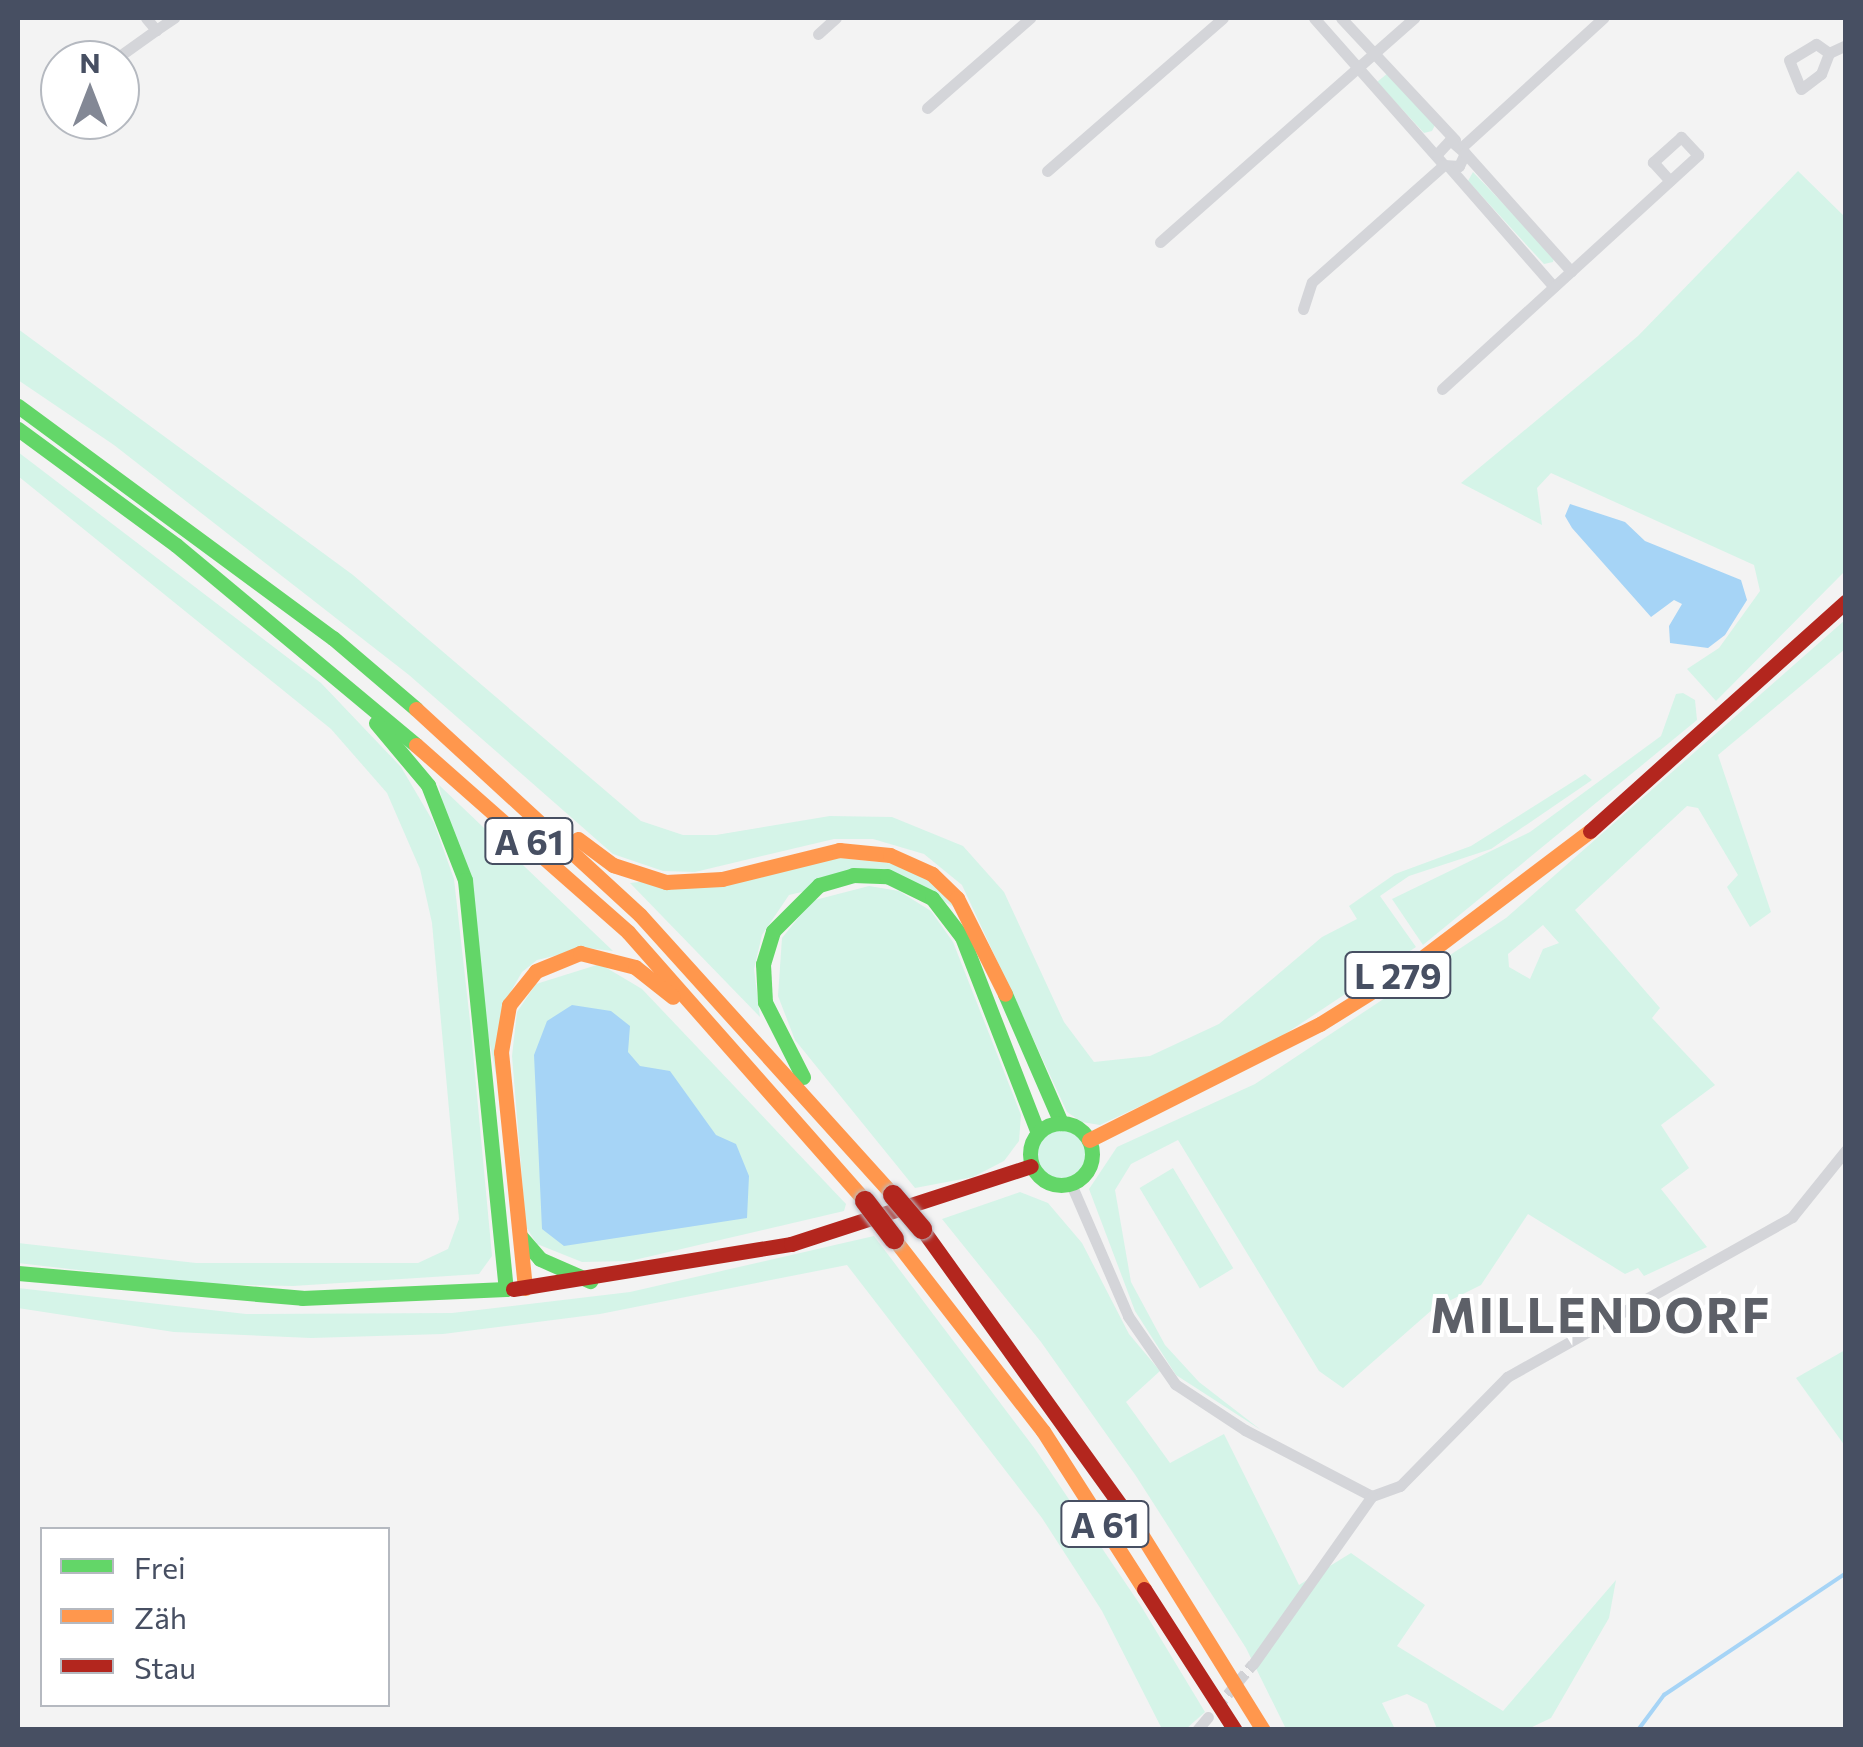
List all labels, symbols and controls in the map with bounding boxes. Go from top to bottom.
north arrow [40,40,140,140]
text: N [80,45,101,79]
road number: A 61 [484,811,574,871]
road number: L 279 [1343,945,1453,1005]
district label: MILLENDORF [1430,1285,1772,1343]
road number: A 61 [1060,1494,1150,1554]
legend [40,1527,390,1707]
text: Frei [134,1548,186,1585]
text: Zäh [134,1598,187,1635]
text: Stau [134,1648,196,1685]

